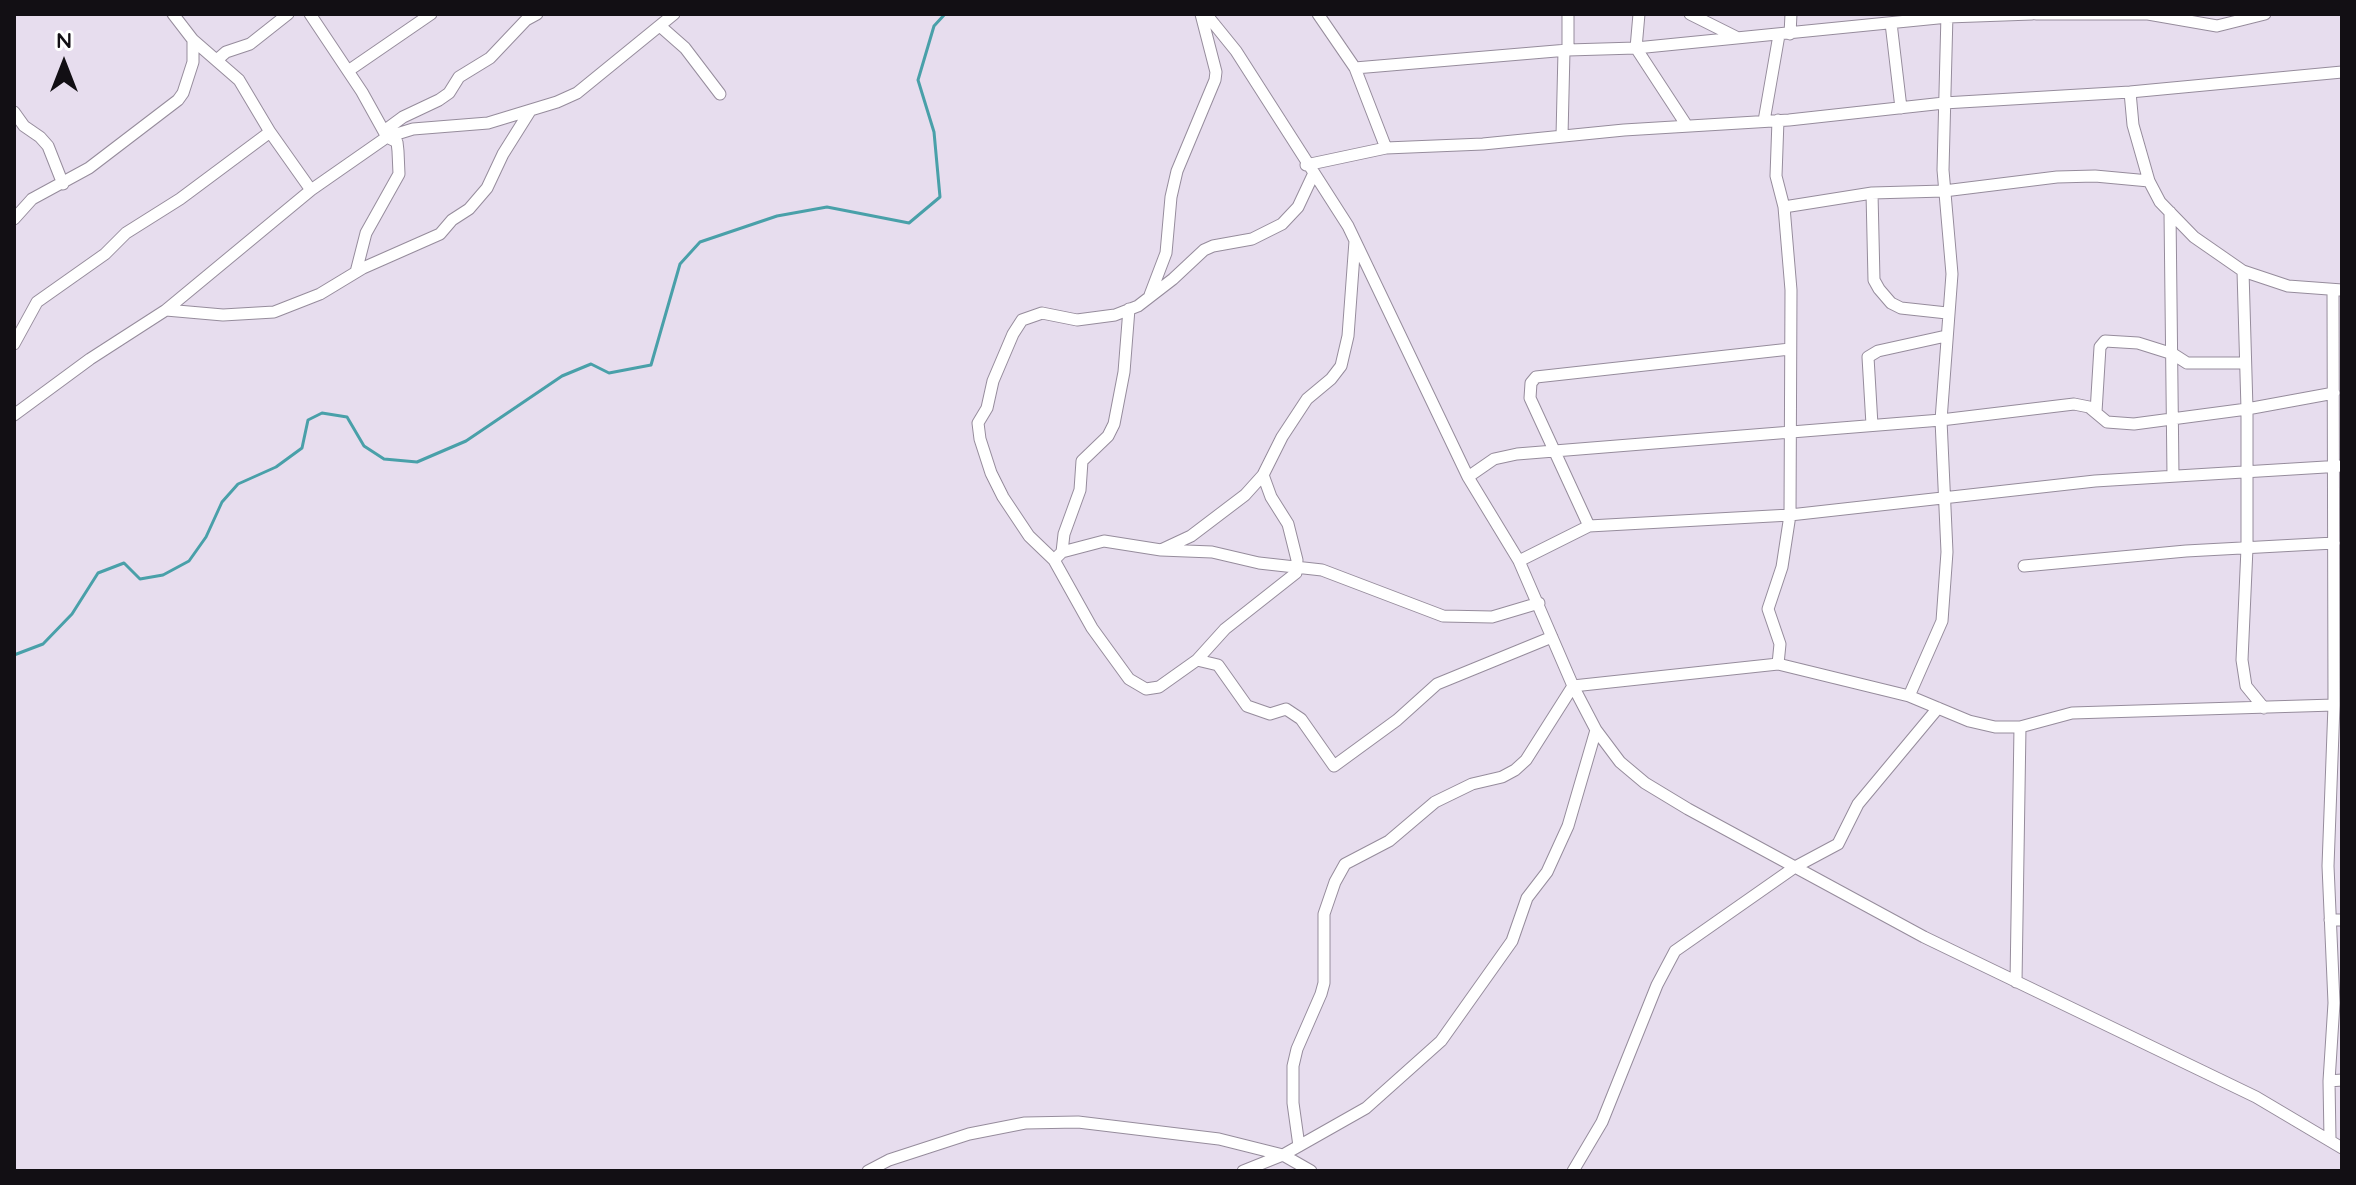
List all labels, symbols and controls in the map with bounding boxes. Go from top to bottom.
north arrow [24,24,104,104]
text: N [56,26,72,54]

